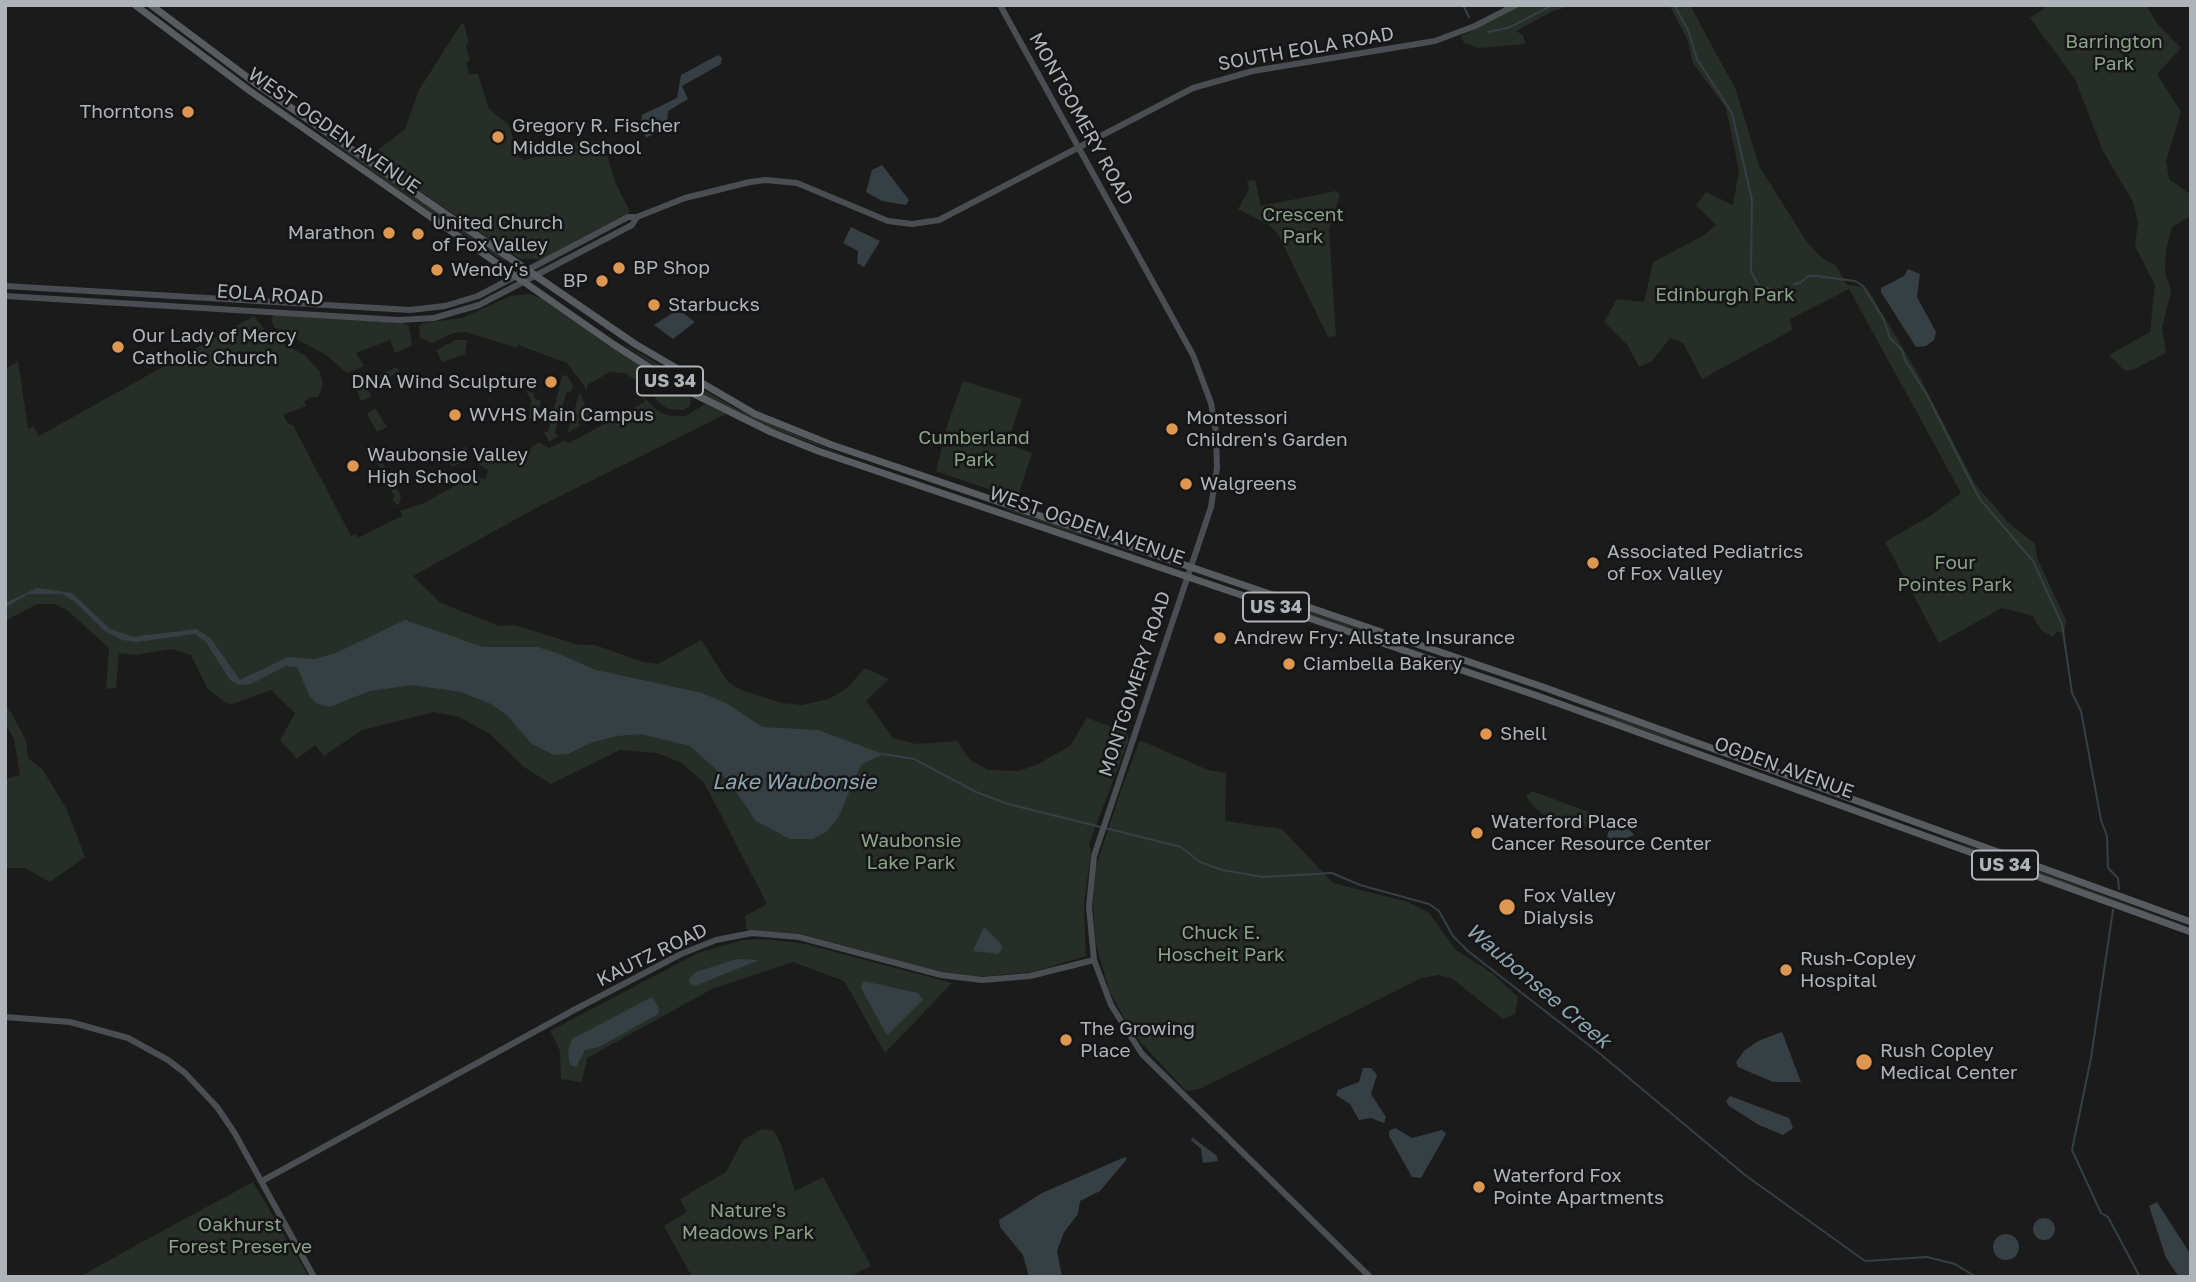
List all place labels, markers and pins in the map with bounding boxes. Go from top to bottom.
place label: Thorntons [79,101,174,123]
marker: Thorntons [180,104,196,120]
place label: Gregory R. Fischer Middle School [512,115,680,159]
marker: Gregory R. Fischer Middle School [490,129,506,145]
place label: United Church of Fox Valley [432,212,563,256]
place label: Marathon [288,222,375,244]
marker: Marathon [381,225,397,241]
marker: United Church of Fox Valley [410,226,426,242]
place label: BP Shop [633,257,710,279]
place label: Wendy's [451,259,529,281]
marker: BP Shop [611,260,627,276]
marker: Wendy's [429,262,445,278]
place label: BP [563,270,588,292]
marker: BP [594,273,610,289]
place label: Starbucks [668,294,760,316]
marker: Starbucks [646,297,662,313]
place label: Our Lady of Mercy Catholic Church [132,325,297,369]
marker: Our Lady of Mercy Catholic Church [110,339,126,355]
place label: DNA Wind Sculpture [351,371,537,393]
marker: DNA Wind Sculpture [543,374,559,390]
place label: WVHS Main Campus [469,404,654,426]
marker: WVHS Main Campus [447,407,463,423]
place label: Montessori Children's Garden [1186,407,1348,451]
marker: Montessori Children's Garden [1164,421,1180,437]
place label: Waubonsie Valley High School [367,444,528,488]
marker: Waubonsie Valley High School [345,458,361,474]
place label: Walgreens [1200,473,1297,495]
marker: Walgreens [1178,476,1194,492]
place label: Associated Pediatrics of Fox Valley [1607,541,1803,585]
marker: Associated Pediatrics of Fox Valley [1585,555,1601,571]
place label: Andrew Fry: Allstate Insurance [1234,627,1515,649]
marker: Andrew Fry: Allstate Insurance [1212,630,1228,646]
place label: Ciambella Bakery [1303,653,1462,675]
marker: Ciambella Bakery [1281,656,1297,672]
place label: Shell [1500,723,1547,745]
marker: Shell [1478,726,1494,742]
place label: Waterford Place Cancer Resource Center [1491,811,1711,855]
marker: Waterford Place Cancer Resource Center [1469,825,1485,841]
place label: Fox Valley Dialysis [1523,885,1616,929]
marker: Fox Valley Dialysis [1497,897,1517,917]
place label: Rush-Copley Hospital [1800,948,1916,992]
marker: Rush-Copley Hospital [1778,962,1794,978]
place label: The Growing Place [1080,1018,1195,1062]
marker: The Growing Place [1058,1032,1074,1048]
place label: Rush Copley Medical Center [1880,1040,2018,1084]
marker: Rush Copley Medical Center [1854,1052,1874,1072]
place label: Waterford Fox Pointe Apartments [1493,1165,1664,1209]
marker: Waterford Fox Pointe Apartments [1471,1179,1487,1195]

